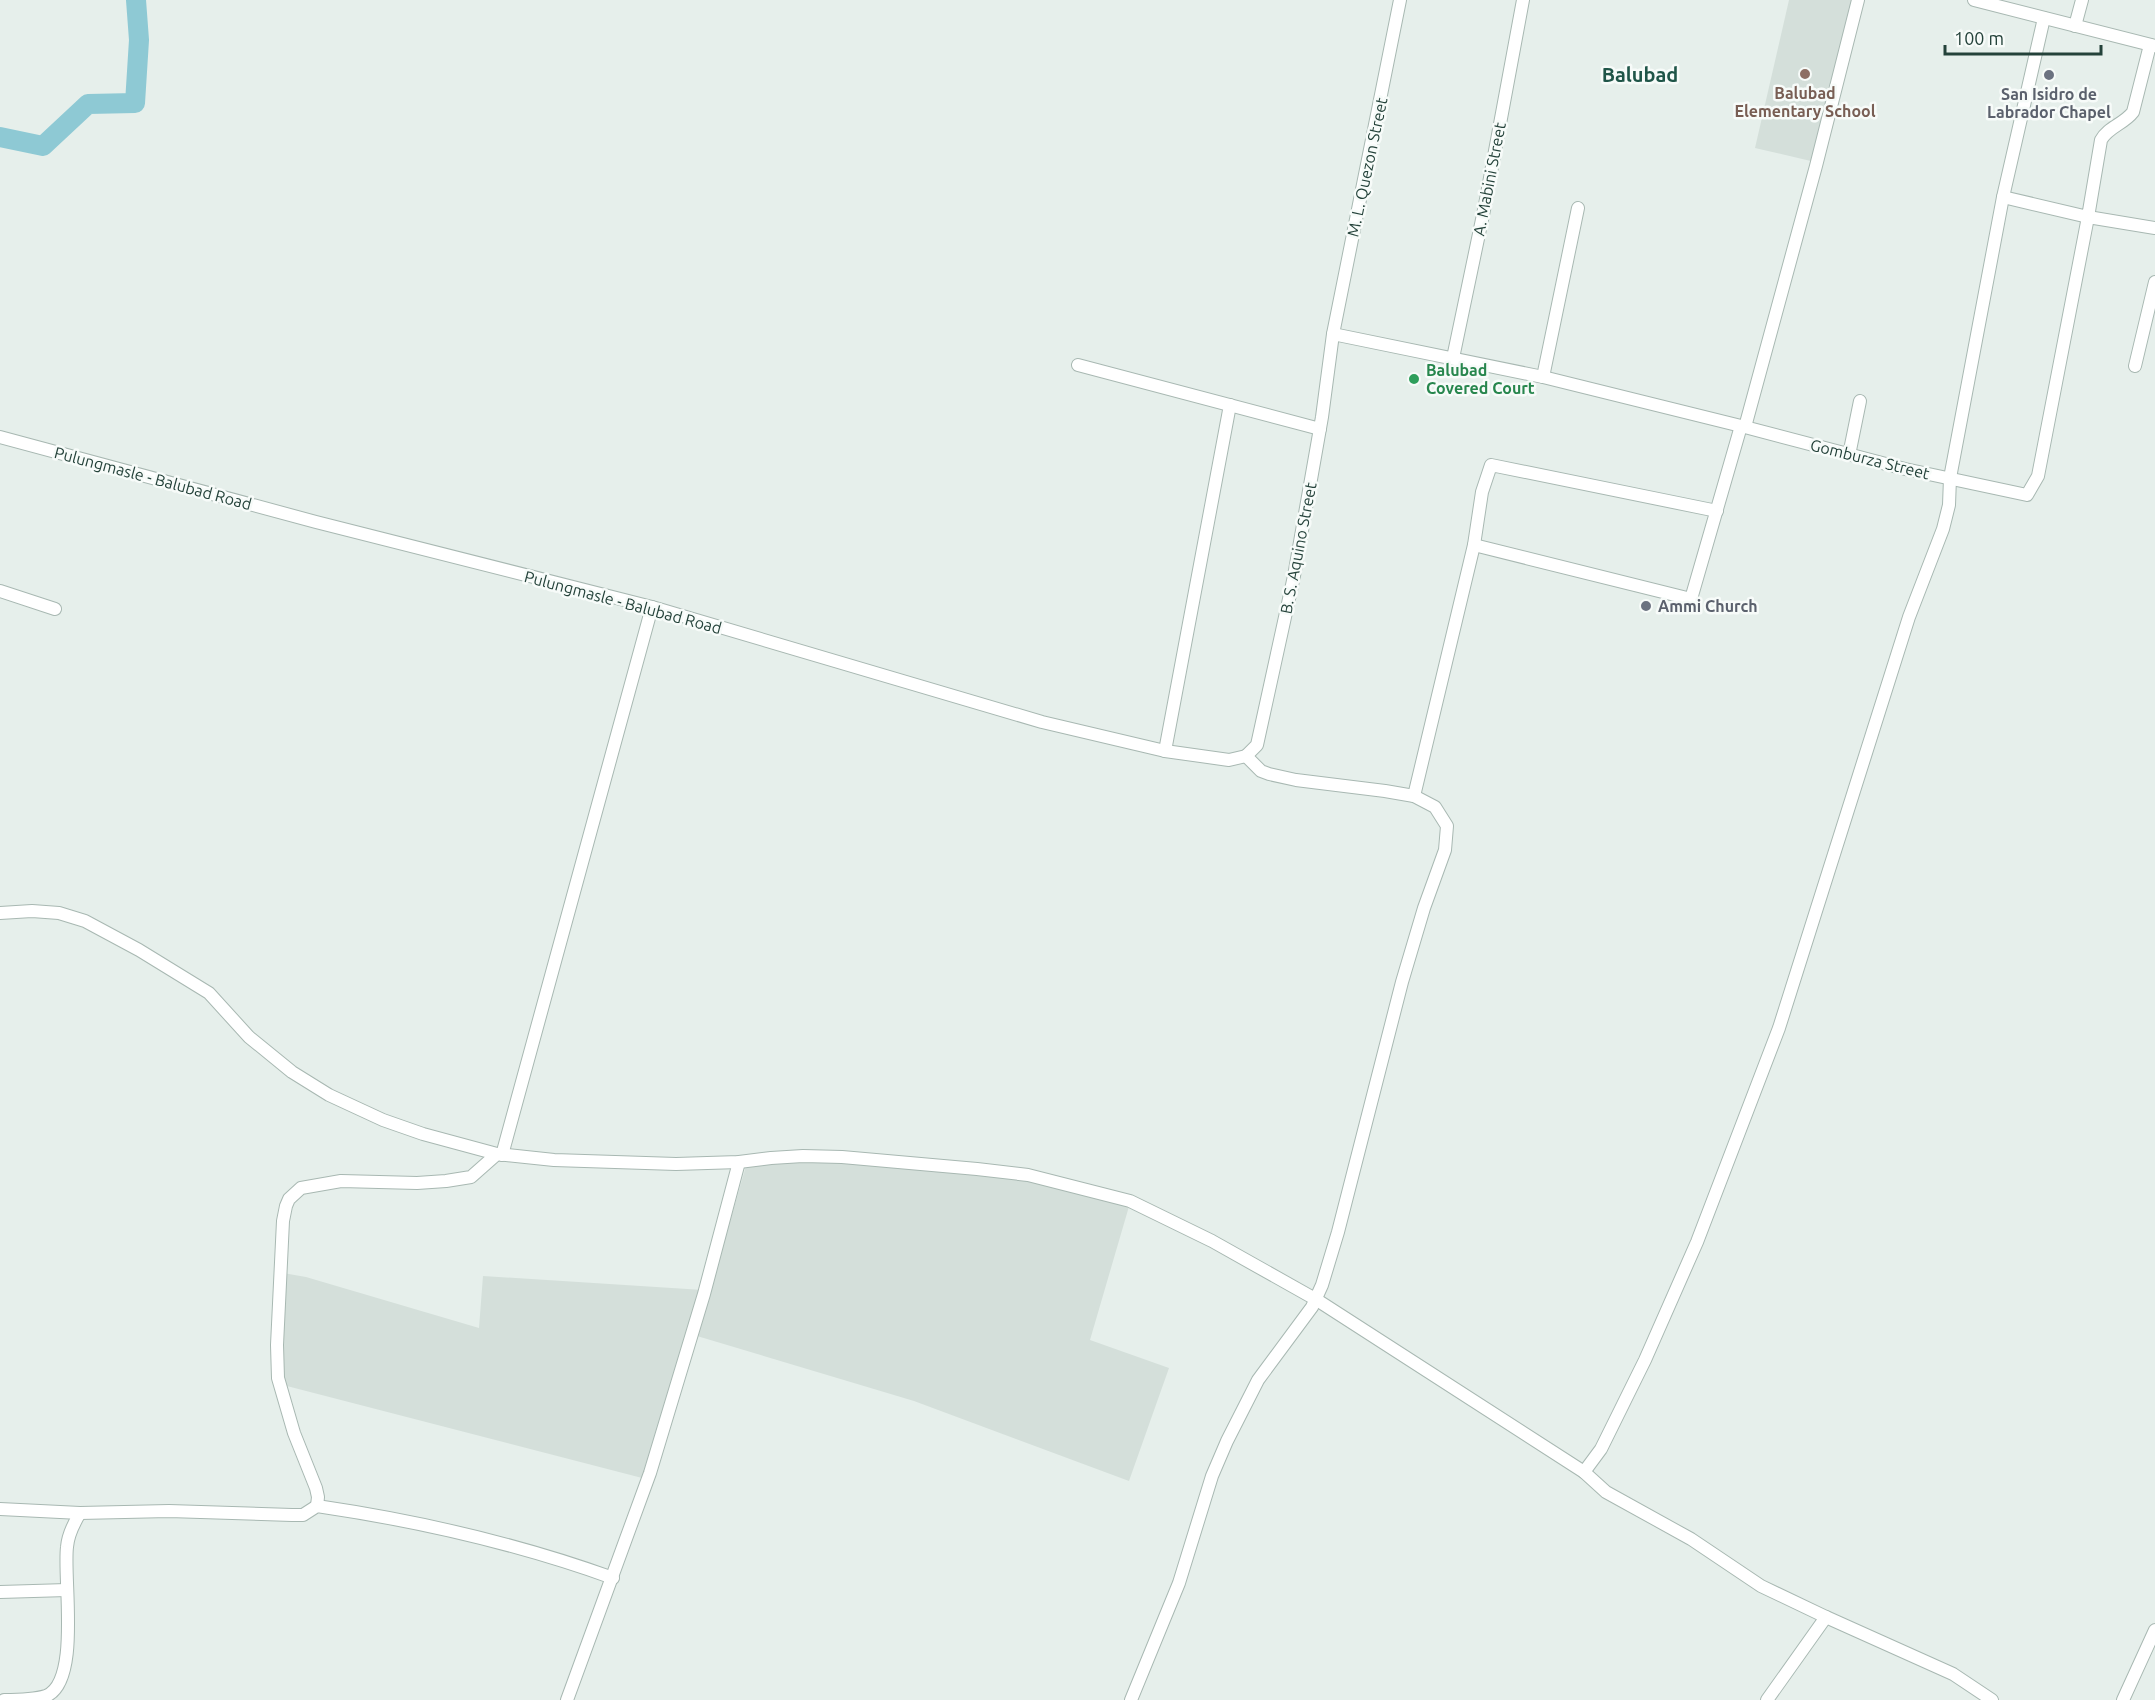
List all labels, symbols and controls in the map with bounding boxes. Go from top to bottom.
scale bar [1945,18,2101,56]
text: 100 m [1954,28,2004,48]
district label: Balubad [1602,63,1678,86]
marker: Balubad Elementary School [1798,67,1812,81]
marker: San Isidro de Labrador Chapel [2042,68,2056,82]
place label: Balubad Elementary School [1734,84,1876,120]
place label: San Isidro de Labrador Chapel [1987,85,2111,121]
street label: M. L. Quezon Street [1343,95,1391,238]
street label: A. Mabini Street [1469,120,1509,237]
place label: Balubad Covered Court [1426,361,1535,397]
marker: Balubad Covered Court [1407,372,1421,386]
street label: Gomburza Street [1809,435,1932,483]
street label: Pulungmasle - Balubad Road [52,443,254,513]
street label: B. S. Aquino Street [1276,480,1320,615]
street label: Pulungmasle - Balubad Road [522,567,724,637]
place label: Ammi Church [1658,597,1758,615]
marker: Ammi Church [1639,599,1653,613]

